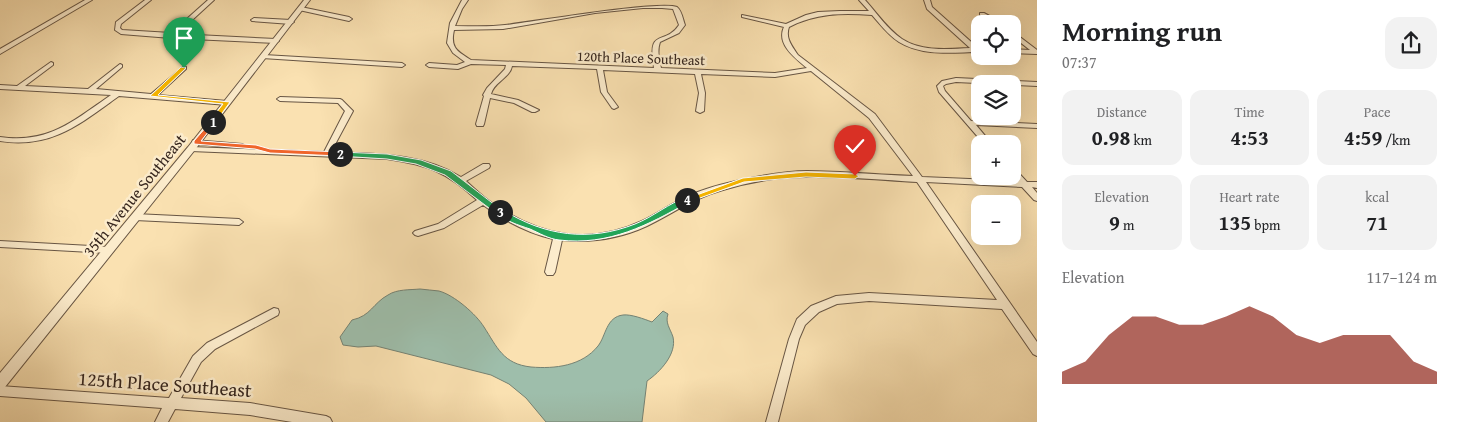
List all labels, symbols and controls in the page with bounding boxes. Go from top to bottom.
text: Morning run [1062,10,1222,51]
map controls [971,15,1021,245]
button: locate [971,15,1021,65]
pin [163,17,205,68]
button: share [1385,17,1437,69]
icon: arrive [170,24,198,52]
street label: 120th Place Southeast [577,46,705,70]
text: 07:37 [1062,50,1097,74]
button: layers [971,75,1021,125]
text: Distance [1097,102,1147,122]
text: Time [1235,102,1264,122]
text: Pace [1364,102,1391,122]
pin: 1 [200,110,226,134]
text: 1 [210,112,217,132]
text: 0.98 [1092,122,1130,153]
text: 4:53 [1230,122,1269,153]
text: 4:59 [1344,122,1382,153]
pin [834,125,876,176]
street label: 35th Avenue Southeast [77,128,192,262]
text: km [1130,130,1152,150]
text: /km [1382,130,1411,150]
icon: check [841,132,869,160]
button: + [971,135,1021,185]
pin: 2 [328,142,352,166]
text: 2 [337,144,344,164]
text: Elevation [1094,187,1149,207]
text: Heart rate [1219,187,1280,207]
text: kcal [1365,187,1389,207]
pin: 4 [674,188,700,212]
text: 4 [684,190,691,210]
button: − [971,195,1021,245]
pin: 3 [488,200,512,224]
text: 3 [497,202,504,222]
text: 9 [1109,207,1120,238]
text: 135 [1219,207,1251,238]
text: 71 [1366,207,1388,238]
text: m [1120,215,1135,235]
text: bpm [1251,215,1280,235]
text: Elevation [1062,265,1125,289]
text: 117–124 m [1367,265,1437,289]
street label: 125th Place Southeast [77,364,253,404]

